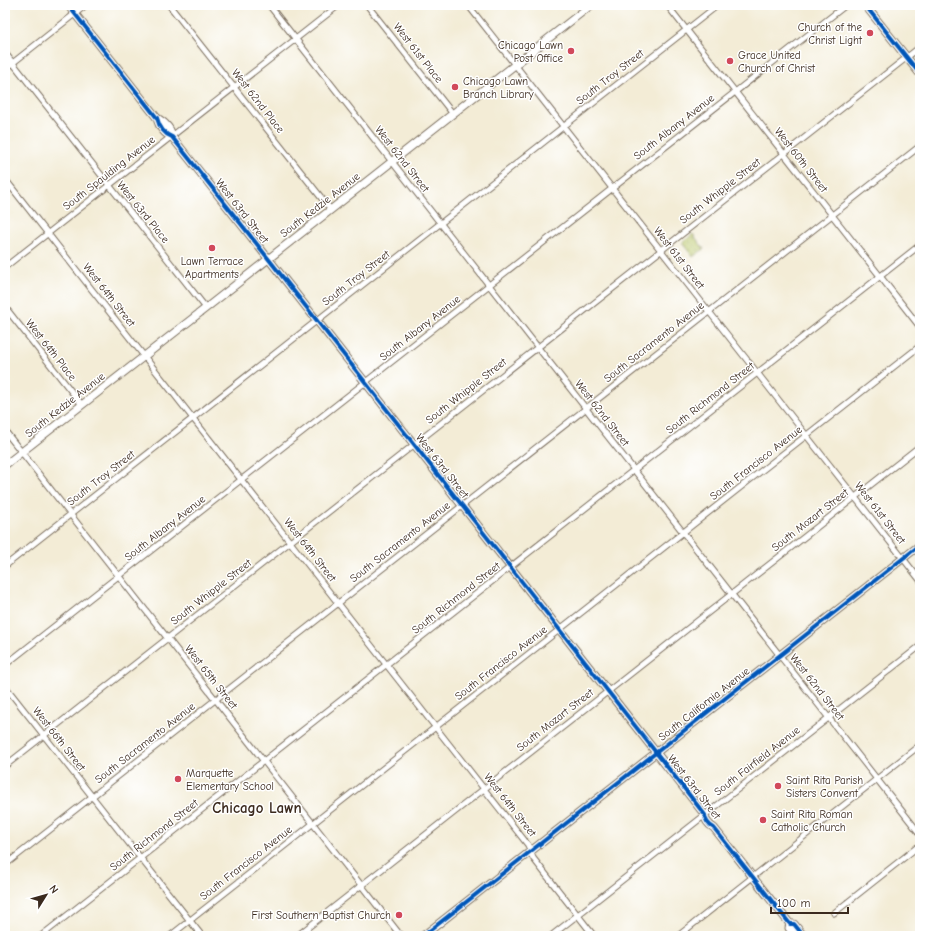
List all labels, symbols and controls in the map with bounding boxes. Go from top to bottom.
street label: West 61st Place [391,20,446,86]
place label: Church of the Christ Light [798,21,863,47]
marker: Church of the Christ Light [865,28,875,38]
place label: Chicago Lawn Post Office [498,39,563,65]
marker: Chicago Lawn Post Office [566,46,576,56]
street label: South Troy Street [574,46,647,107]
place label: Grace United Church of Christ [738,49,816,75]
marker: Grace United Church of Christ [725,56,735,66]
street label: West 62nd Place [229,66,287,136]
place label: Chicago Lawn Branch Library [463,75,534,101]
marker: Chicago Lawn Branch Library [450,82,460,92]
street label: South Albany Avenue [631,91,717,163]
street label: West 62nd Street [372,123,432,195]
street label: West 60th Street [772,125,831,196]
street label: South Spaulding Avenue [60,133,158,213]
street label: South Whipple Street [677,155,764,227]
street label: South Kedzie Avenue [278,170,363,240]
street label: West 63rd Street [213,176,272,247]
street label: West 63rd Place [114,178,172,246]
street label: West 61st Street [651,224,708,292]
marker: Lawn Terrace Apartments [207,243,217,253]
street label: South Troy Street [320,247,393,308]
place label: Lawn Terrace Apartments [181,255,244,281]
street label: West 64th Street [80,261,138,330]
street label: South Albany Avenue [377,292,463,364]
street label: South Sacramento Avenue [601,299,707,385]
street label: West 64th Place [23,317,79,384]
street label: South Whipple Street [423,355,510,427]
street label: South Richmond Street [663,359,757,437]
street label: South Kedzie Avenue [23,370,108,440]
street label: West 62nd Street [572,377,632,449]
street label: South Francisco Avenue [707,423,805,503]
street label: West 63rd Street [413,431,472,502]
street label: South Troy Street [65,447,138,508]
street label: West 61st Street [852,479,909,547]
street label: South Mozart Street [769,485,852,554]
street label: South Albany Avenue [122,492,208,564]
street label: South Sacramento Avenue [347,499,453,585]
street label: West 64th Street [281,516,339,585]
street label: South Whipple Street [168,556,255,628]
street label: South Richmond Street [409,559,503,637]
street label: South Francisco Avenue [452,623,550,703]
street label: West 65th Street [182,642,241,712]
street label: West 62nd Street [787,651,847,723]
street label: South California Avenue [656,664,753,744]
street label: South Mozart Street [514,685,597,754]
street label: South Sacramento Avenue [92,700,198,786]
street label: West 66th Street [30,704,89,774]
street label: South Fairfield Avenue [712,723,803,798]
street label: West 63rd Street [665,752,724,823]
place label: Marquette Elementary School [186,767,274,793]
street label: West 64th Street [481,771,539,840]
marker: Marquette Elementary School [173,774,183,784]
place label: Saint Rita Parish Sisters Convent [786,774,863,800]
marker: Saint Rita Parish Sisters Convent [773,781,783,791]
street label: South Richmond Street [107,796,201,874]
district label: Chicago Lawn [212,799,302,817]
place label: Saint Rita Roman Catholic Church [771,808,852,834]
marker: Saint Rita Roman Catholic Church [758,815,768,825]
street label: South Francisco Avenue [197,823,295,903]
north arrow [26,875,66,915]
text: N [46,883,61,896]
scale bar [771,889,848,915]
text: 100 m [777,896,810,910]
place label: First Southern Baptist Church [251,909,391,922]
marker: First Southern Baptist Church [394,910,404,920]

